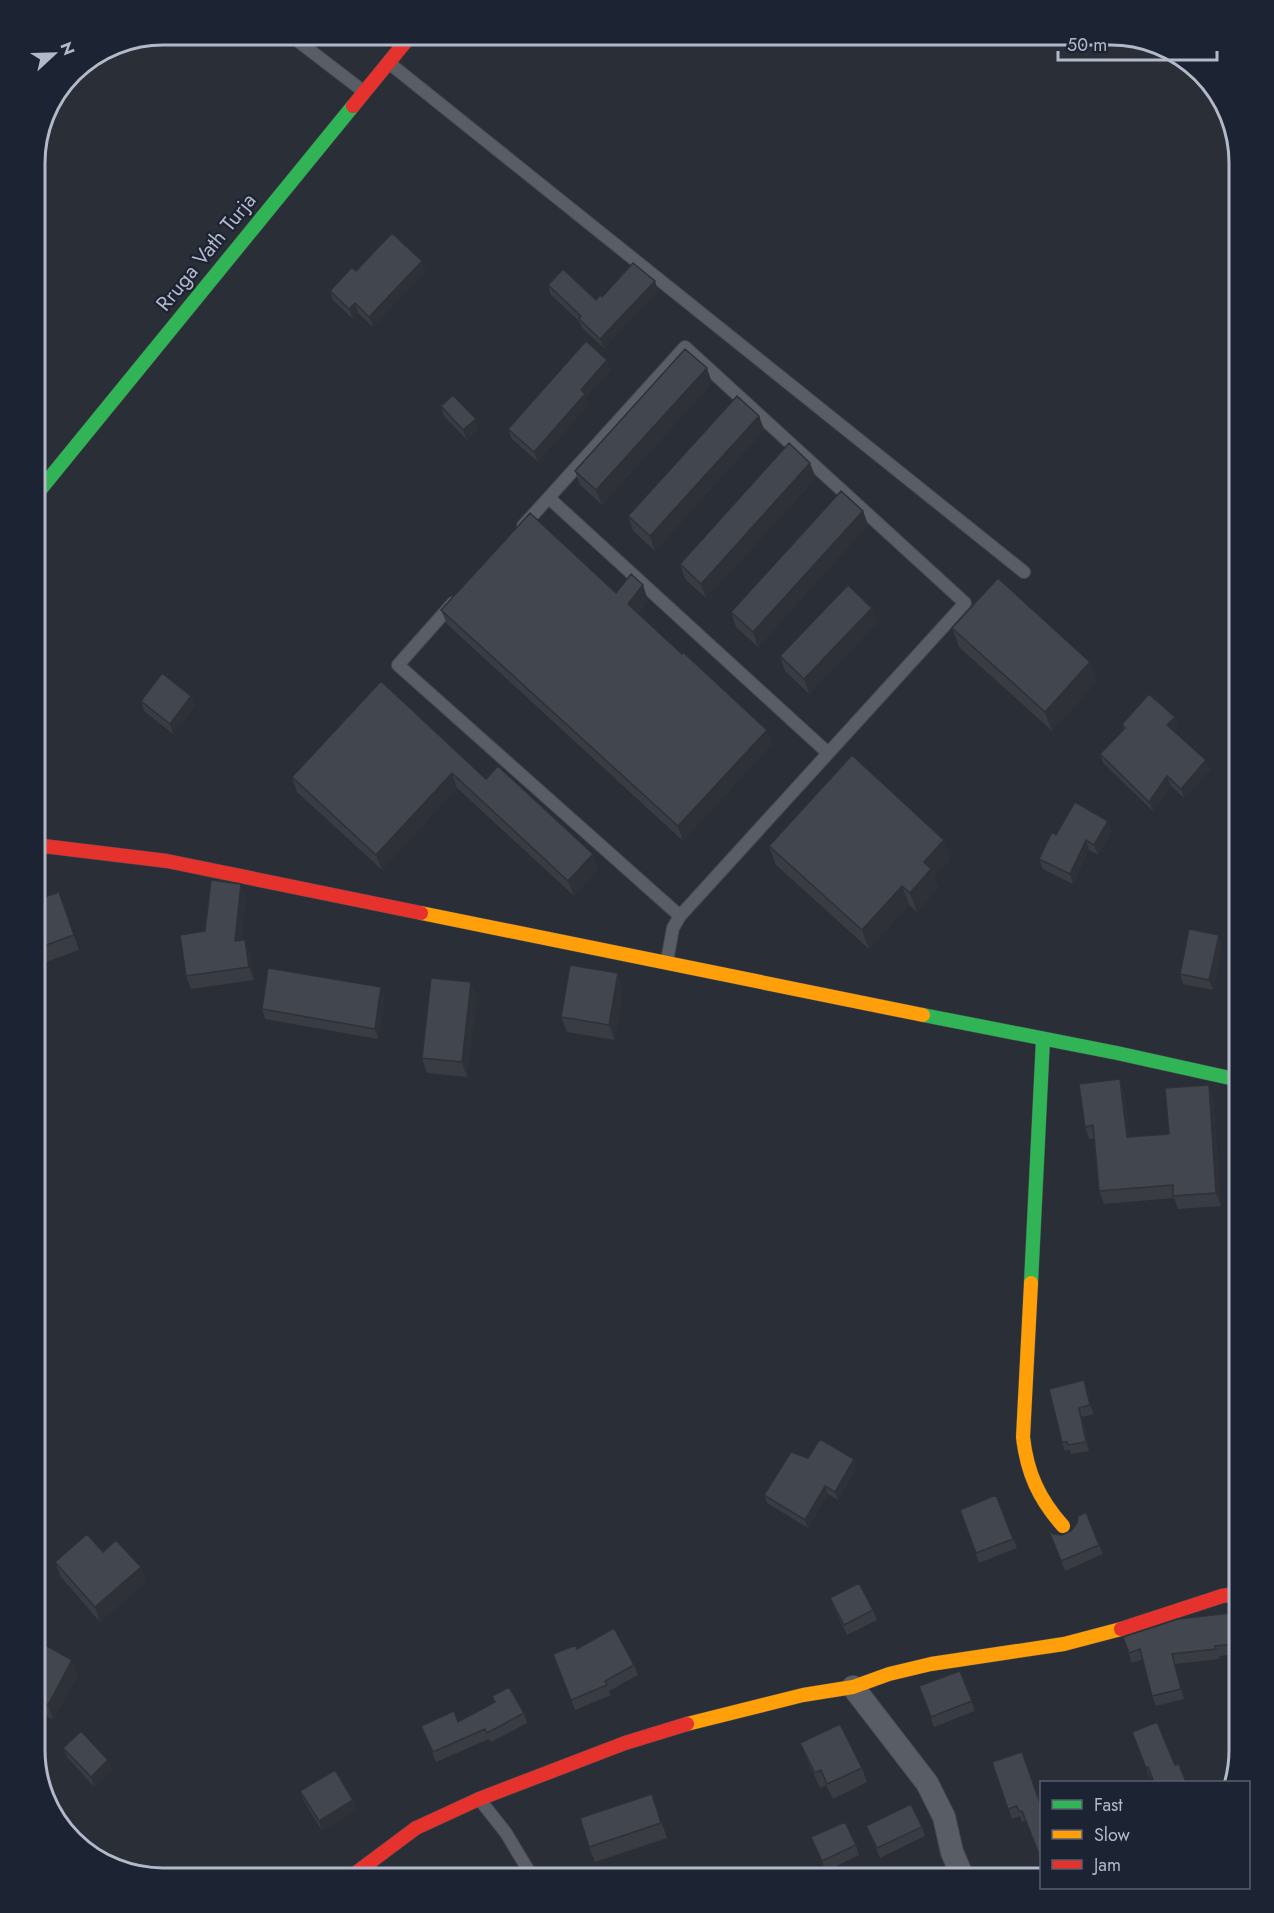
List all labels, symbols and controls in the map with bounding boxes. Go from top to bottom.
north arrow [24,24,84,84]
scale bar [1058,24,1217,62]
text: 50 m [1067,32,1107,58]
text: N [54,38,80,59]
street label: Rruga Vath Turja [149,187,263,317]
legend [1040,1781,1250,1889]
text: Fast [1094,1792,1123,1818]
text: Slow [1094,1822,1131,1848]
text: Jam [1092,1852,1121,1878]

